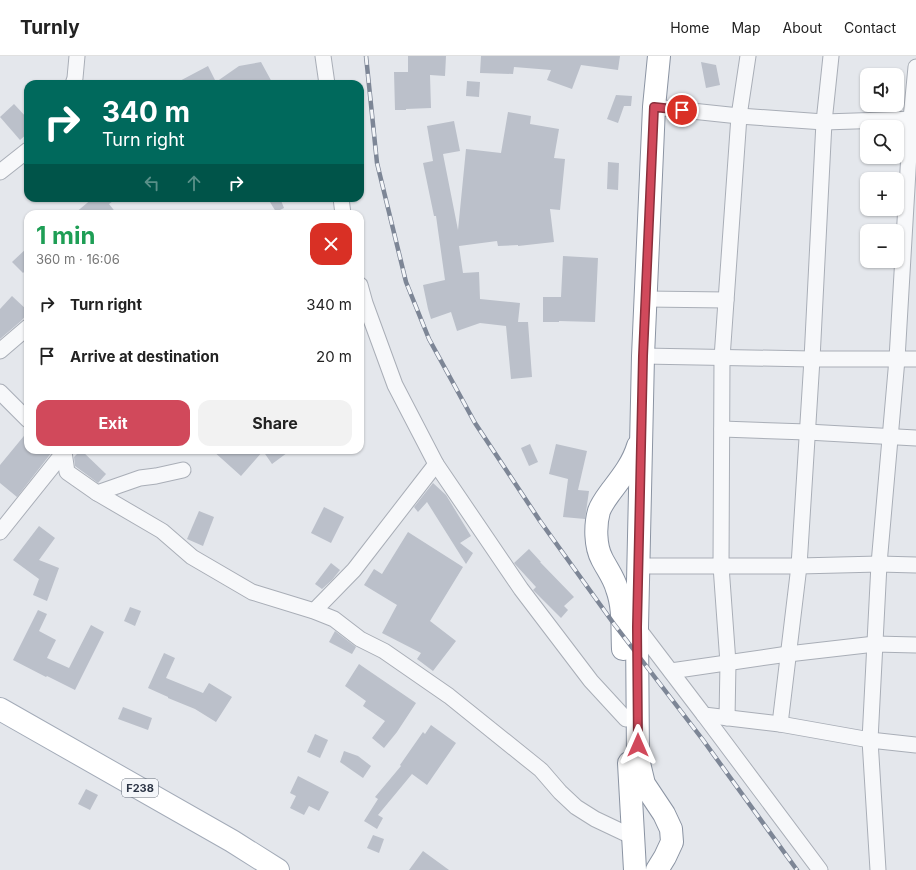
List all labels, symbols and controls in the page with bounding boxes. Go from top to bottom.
text: Turnly [20,16,80,39]
text: Home [670,19,709,36]
text: Map [731,19,761,36]
text: About [783,19,822,36]
text: Contact [844,19,896,36]
map controls [860,68,904,268]
button: sound [860,68,904,112]
pin [665,93,699,127]
text: 340 m [102,95,190,129]
icon: right [36,96,88,148]
icon: arrive [671,99,693,121]
button: search [860,120,904,164]
text: Turn right [102,129,185,150]
icon: left [141,172,163,194]
icon: ahead [183,172,205,194]
icon: right [225,172,247,194]
button: + [860,172,904,216]
text: 1 min [36,221,95,250]
button: close [310,223,352,265]
button: − [860,224,904,268]
text: 360 m · 16:06 [36,251,120,267]
icon: right [36,293,58,315]
text: Turn right [70,295,142,314]
text: 340 m [306,295,352,314]
icon: arrive [36,345,58,367]
text: Arrive at destination [70,347,219,366]
text: 20 m [316,347,352,366]
button: Exit [36,400,190,446]
button: Share [198,400,352,446]
position arrow [617,724,659,766]
road number: F238 [122,779,158,797]

